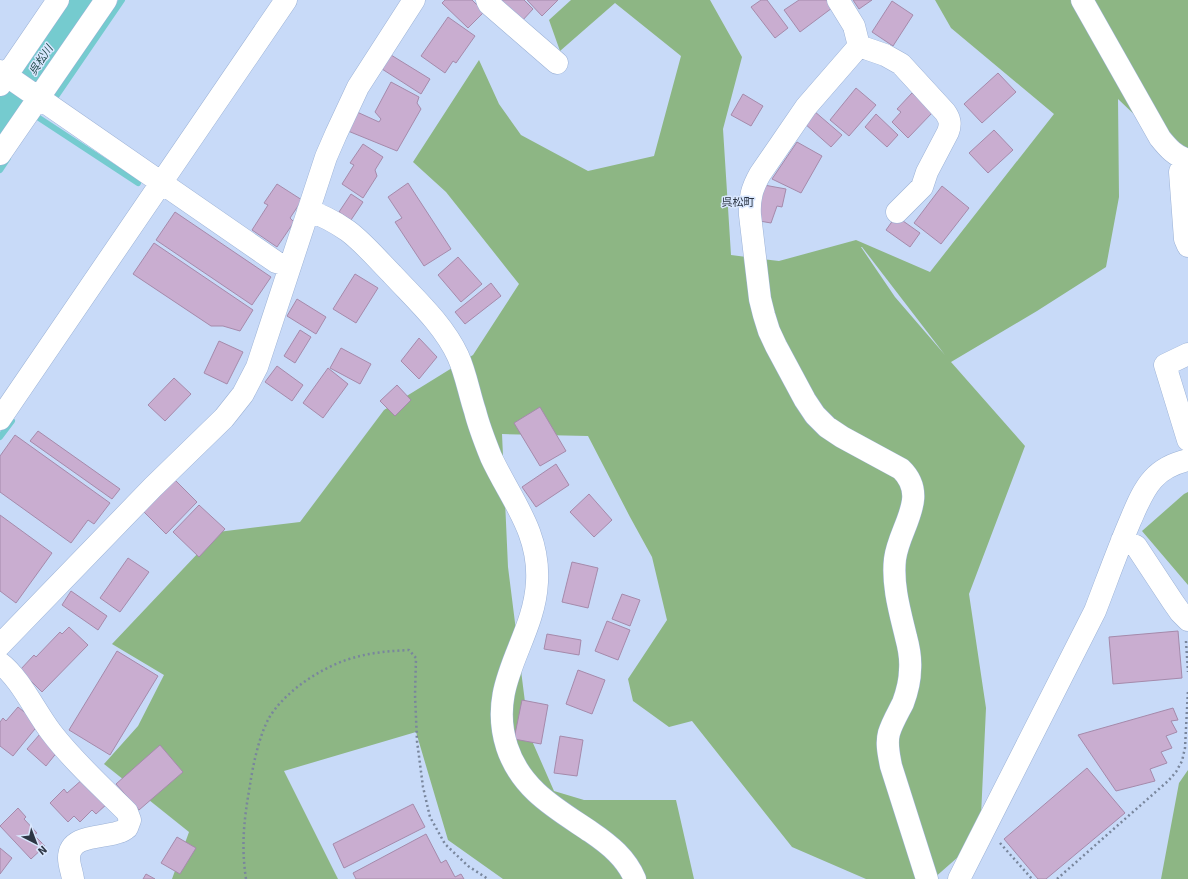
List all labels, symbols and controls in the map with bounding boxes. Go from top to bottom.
water label: 呉松川 [26,42,56,77]
district label: 呉松町 [722,196,755,209]
north arrow [16,823,56,863]
text: N [35,843,50,857]

